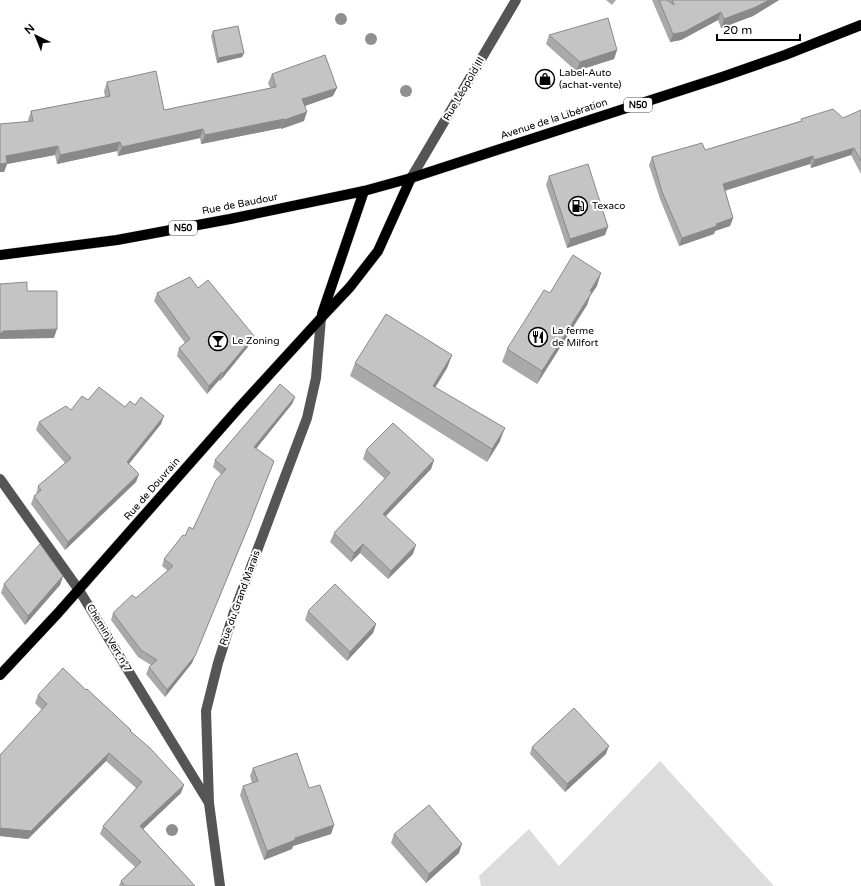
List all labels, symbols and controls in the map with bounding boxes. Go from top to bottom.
north arrow [16,16,56,56]
scale bar [717,16,800,42]
text: N [22,21,37,37]
text: 20 m [723,23,752,37]
street label: Rue Léopold III [441,55,487,123]
place label: Label-Auto (achat-vente) [559,67,621,91]
shop icon: Label-Auto (achat-vente) [534,68,556,90]
street label: Avenue de la Libération [499,96,609,142]
road number: N50 [624,98,652,112]
street label: Rue de Baudour [201,191,279,217]
fuel station icon: Texaco [567,195,589,217]
place label: Texaco [592,200,625,212]
road number: N50 [169,221,197,235]
place label: La ferme de Milfort [552,325,599,349]
restaurant icon: La ferme de Milfort [527,326,549,348]
bar icon: Le Zoning [207,330,229,352]
place label: Le Zoning [232,335,279,347]
street label: Rue de Douvrain [122,455,182,523]
street label: Rue du Grand Marais [217,549,263,647]
street label: Chemin Vert n°7 [84,602,134,674]

